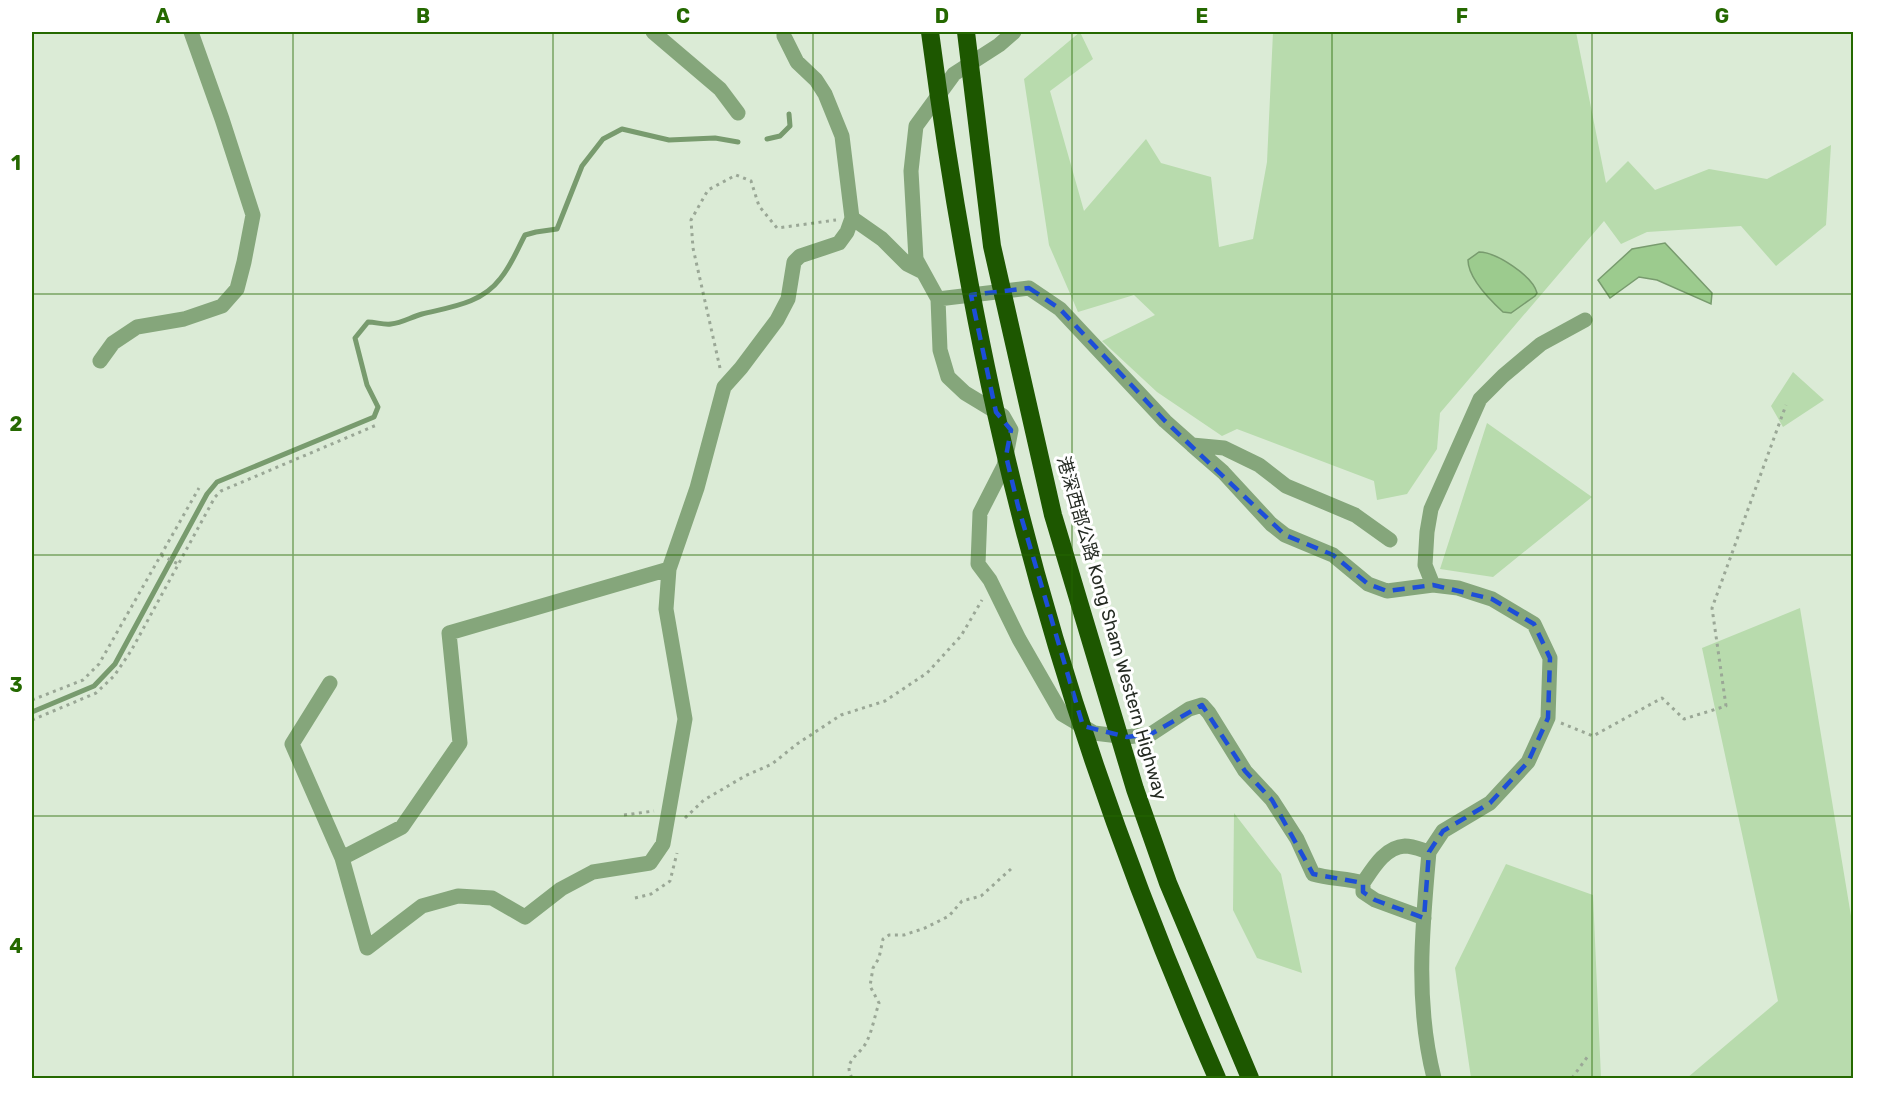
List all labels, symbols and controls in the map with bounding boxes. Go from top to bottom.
text: A [156,4,171,28]
text: B [416,4,430,28]
text: C [676,4,690,28]
text: D [935,4,949,28]
text: E [1196,4,1208,28]
text: F [1456,4,1468,28]
text: G [1715,4,1729,28]
text: 1 [11,151,21,175]
text: 2 [10,412,23,436]
street label: 港深西部公路 Kong Sham Western Highway [1052,454,1172,802]
text: 3 [9,673,23,697]
text: 4 [9,934,23,958]

